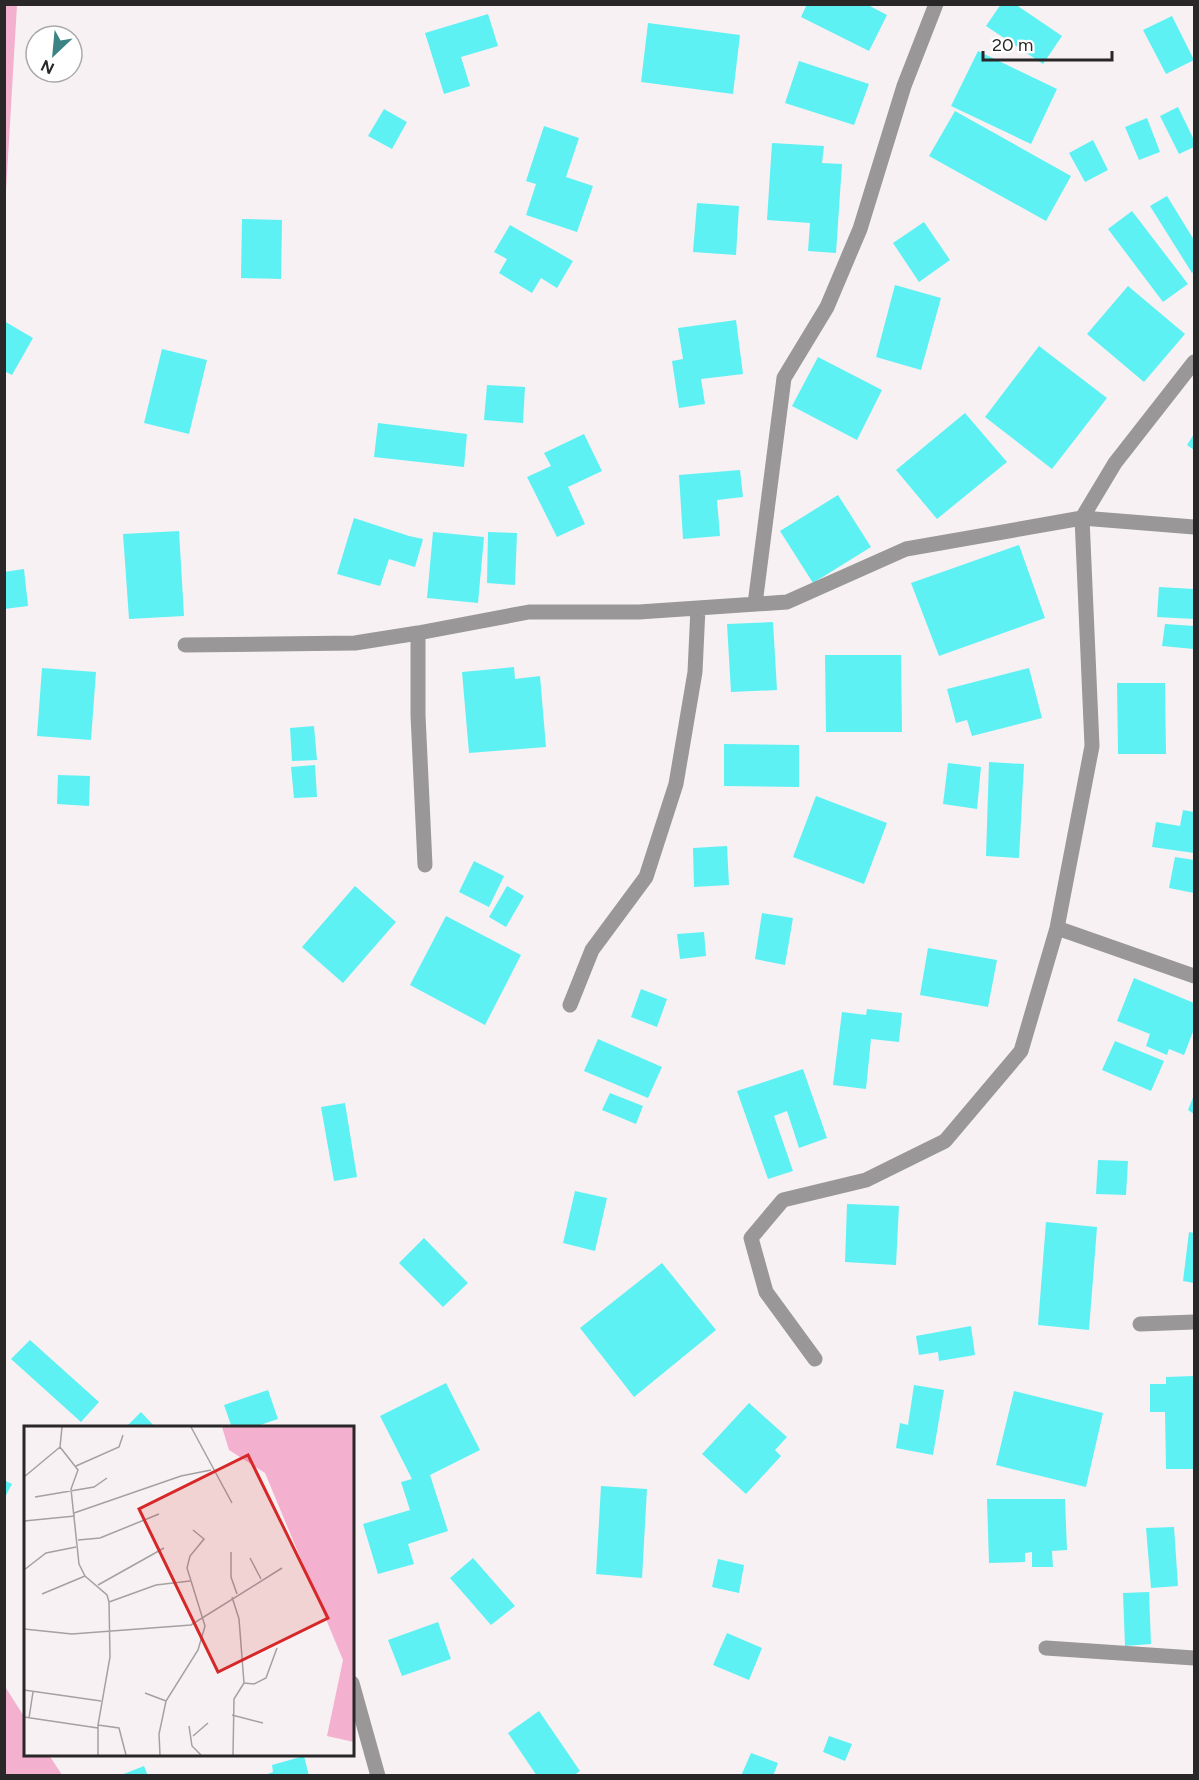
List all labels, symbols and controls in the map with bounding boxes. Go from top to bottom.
north arrow [24,24,84,84]
scale bar [983,24,1112,62]
text: 20 m [992,34,1033,56]
text: N [38,56,57,78]
inset map [24,1426,354,1756]

